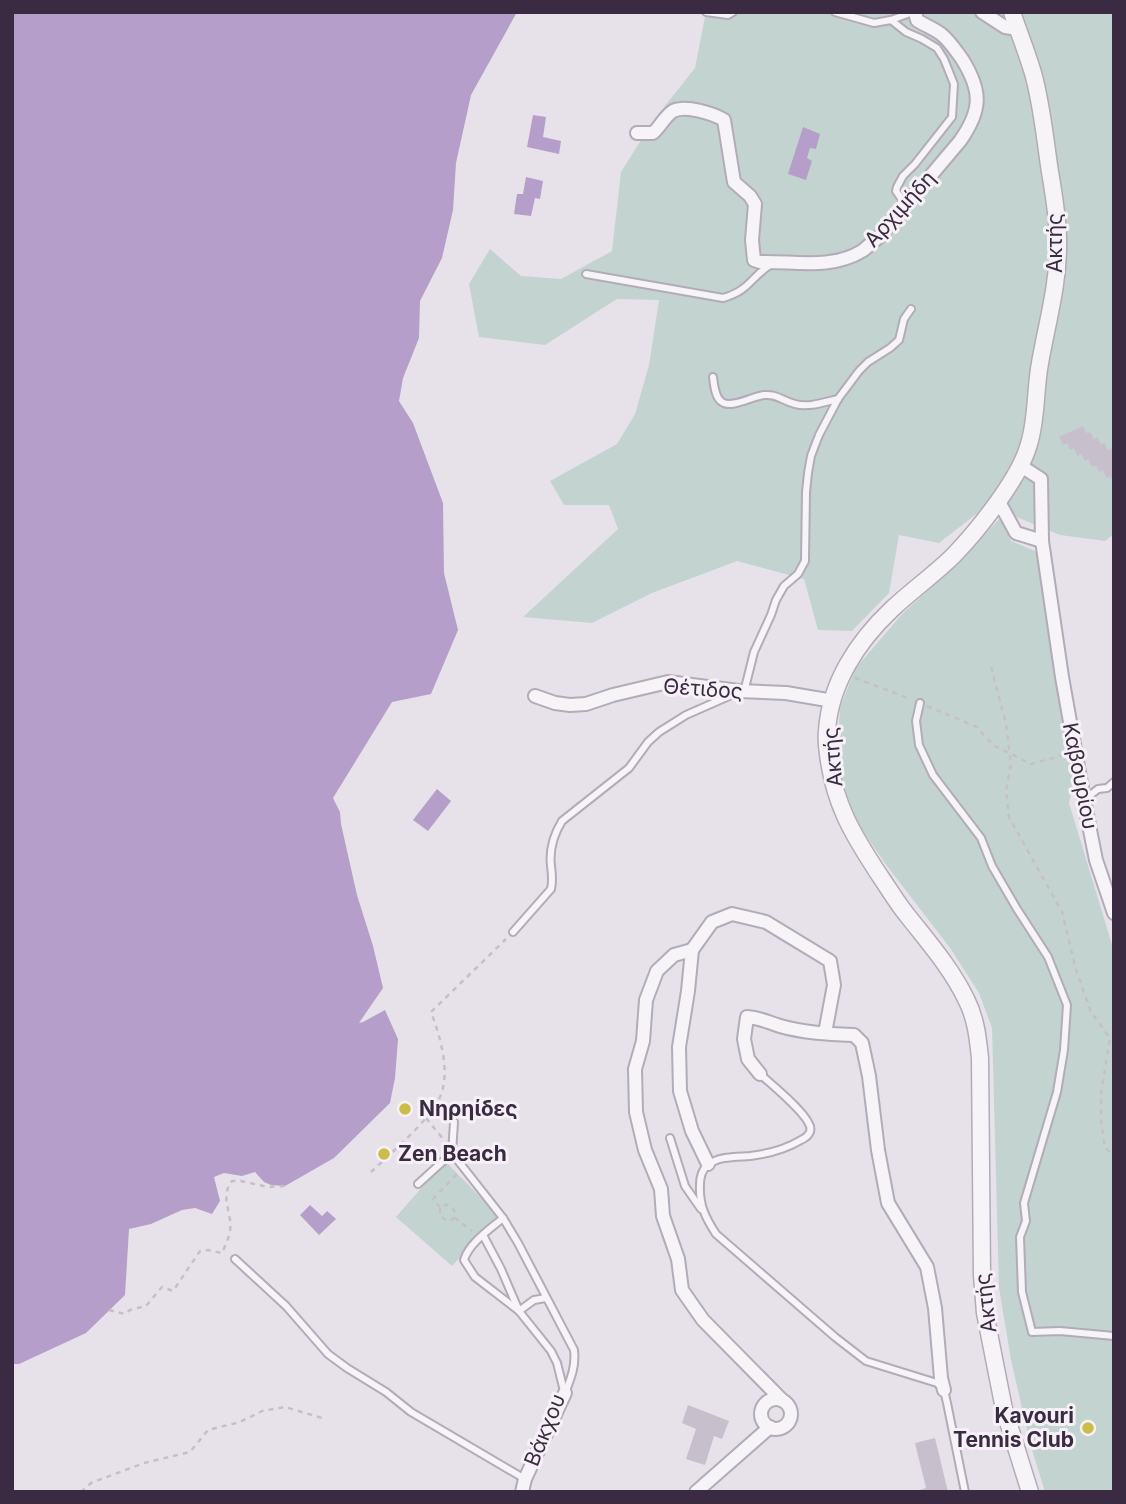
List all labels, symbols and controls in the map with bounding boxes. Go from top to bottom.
street label: Αρχιμήδη [859,165,940,252]
street label: Ακτής [1042,213,1067,273]
street label: Θέτιδος [662,673,744,704]
street label: Καβουρίου [1058,720,1103,831]
street label: Ακτής [817,726,848,788]
place label: Νηρηίδες [419,1096,518,1121]
marker: Νηρηίδες [397,1101,413,1117]
place label: Zen Beach [398,1141,507,1166]
marker: Zen Beach [376,1146,392,1162]
street label: Ακτής [969,1272,1002,1334]
street label: Βάκχου [519,1390,570,1470]
place label: Kavouri Tennis Club [953,1403,1074,1452]
marker: Kavouri Tennis Club [1080,1420,1096,1436]

